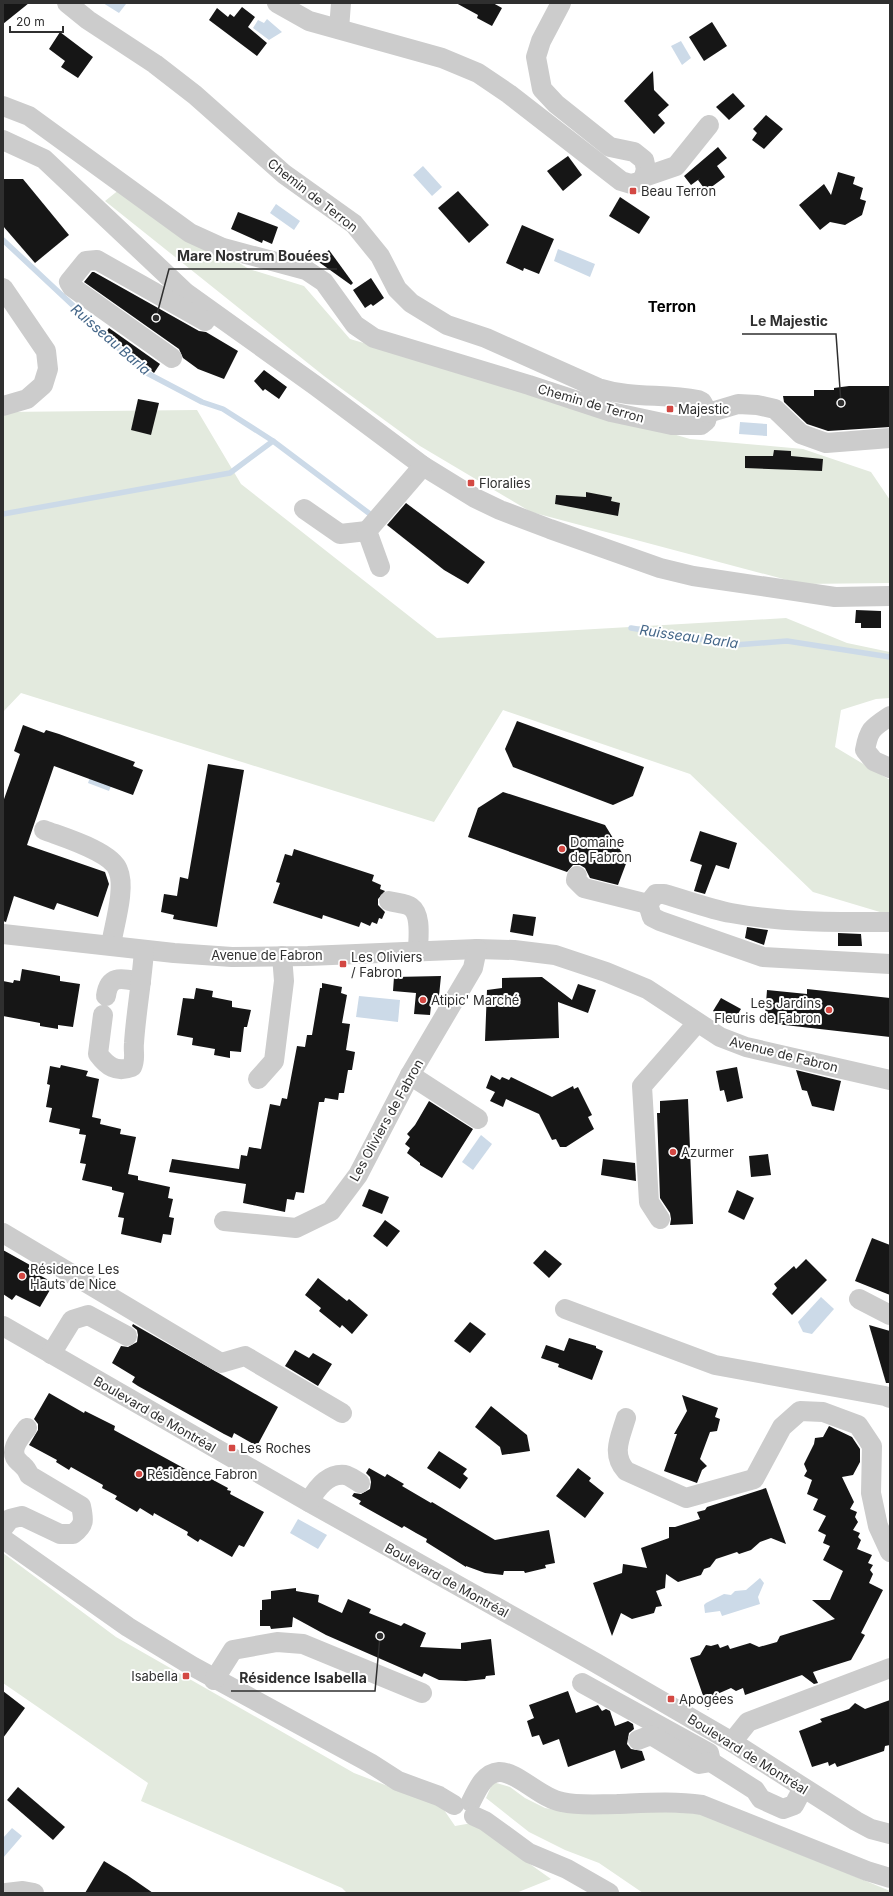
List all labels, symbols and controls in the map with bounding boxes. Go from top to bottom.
scale bar [10,8,63,34]
text: 20 m [16,14,45,29]
street label: Chemin de Terron [265,155,361,235]
place label: Beau Terron [641,183,716,199]
marker: Beau Terron [628,186,638,196]
callout: Mare Nostrum Bouées [169,243,337,269]
text: Mare Nostrum Bouées [177,247,329,264]
district label: Terron [648,297,696,316]
water label: Ruisseau Barla [68,300,154,378]
callout: Le Majestic [742,308,836,334]
text: Le Majestic [750,312,828,329]
street label: Chemin de Terron [536,380,646,426]
place label: Majestic [678,401,729,417]
marker: Majestic [665,404,675,414]
place label: Floralies [479,475,531,491]
marker: Floralies [466,478,476,488]
water label: Ruisseau Barla [639,621,740,651]
place label: Domaine de Fabron [570,834,632,865]
marker: Domaine de Fabron [557,844,567,854]
street label: Avenue de Fabron [211,947,323,963]
place label: Les Oliviers / Fabron [351,949,423,980]
marker: Les Oliviers / Fabron [338,959,348,969]
place label: Atipic' Marché [431,992,519,1008]
marker: Atipic' Marché [418,995,428,1005]
place label: Les Jardins Fleuris de Fabron [714,995,821,1026]
marker: Les Jardins Fleuris de Fabron [824,1005,834,1015]
street label: Avenue de Fabron [728,1033,840,1075]
street label: Les Oliviers de Fabron [346,1056,426,1184]
place label: Azurmer [681,1144,734,1160]
marker: Azurmer [668,1147,678,1157]
place label: Résidence Les Hauts de Nice [30,1261,120,1292]
marker: Résidence Les Hauts de Nice [17,1271,27,1281]
street label: Boulevard de Montréal [91,1372,219,1456]
place label: Les Roches [240,1440,311,1456]
marker: Les Roches [227,1443,237,1453]
place label: Résidence Fabron [147,1466,257,1482]
marker: Résidence Fabron [134,1469,144,1479]
street label: Boulevard de Montréal [382,1539,512,1621]
callout: Résidence Isabella [231,1665,375,1691]
place label: Isabella [131,1668,178,1684]
text: Résidence Isabella [239,1669,367,1686]
marker: Isabella [181,1671,191,1681]
place label: Apogées [679,1691,734,1707]
marker: Apogées [666,1694,676,1704]
street label: Boulevard de Montréal [685,1710,811,1798]

